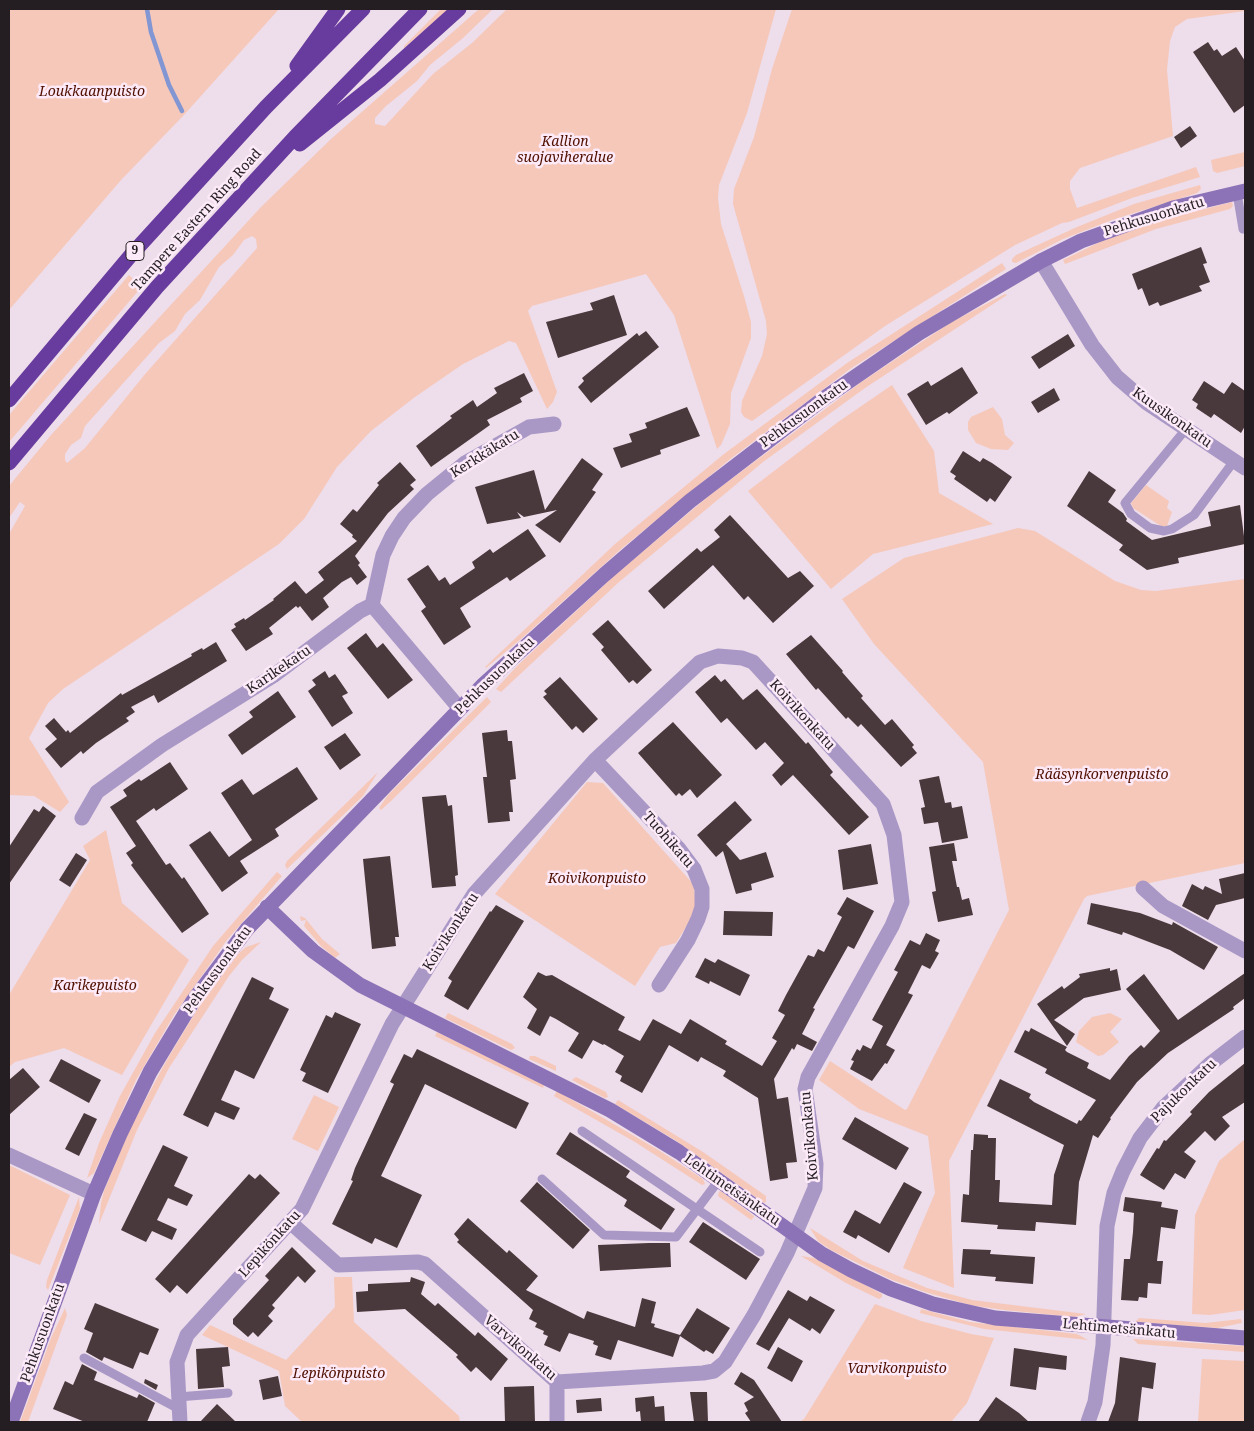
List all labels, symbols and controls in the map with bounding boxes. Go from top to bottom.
park label: Loukkaanpuisto [39,84,145,100]
park label: Kallion suojaviheralue [517,134,613,166]
street label: Tampere Eastern Ring Road [129,146,265,294]
street label: Pehkusuonkatu [1102,194,1206,240]
road number: 9 [126,242,144,260]
street label: Pehkusuonkatu [757,377,851,451]
street label: Kuusikonkatu [1129,384,1215,452]
street label: Kerkkäkatu [448,426,522,482]
street label: Pehkusuonkatu [452,634,538,718]
street label: Karikekatu [244,642,314,698]
street label: Koivikonkatu [766,676,838,754]
park label: Rääsynkorvenpuisto [1035,767,1169,783]
street label: Tuohikatu [639,809,697,871]
park label: Koivikonpuisto [548,871,646,887]
street label: Koivikonkatu [420,890,482,974]
street label: Pehkusuonkatu [181,923,255,1017]
park label: Karikepuisto [53,978,137,994]
street label: Pajukonkatu [1148,1056,1220,1126]
street label: Koivikonkatu [798,1091,822,1181]
street label: Lehtimetsänkatu [681,1151,783,1229]
street label: Lepikönkatu [236,1207,304,1281]
street label: Pehkusuonkatu [17,1281,69,1385]
street label: Varvikonkatu [480,1312,560,1384]
street label: Lehtimetsänkatu [1062,1316,1176,1342]
park label: Varvikonpuisto [847,1361,947,1377]
park label: Lepikönpuisto [293,1366,385,1382]

